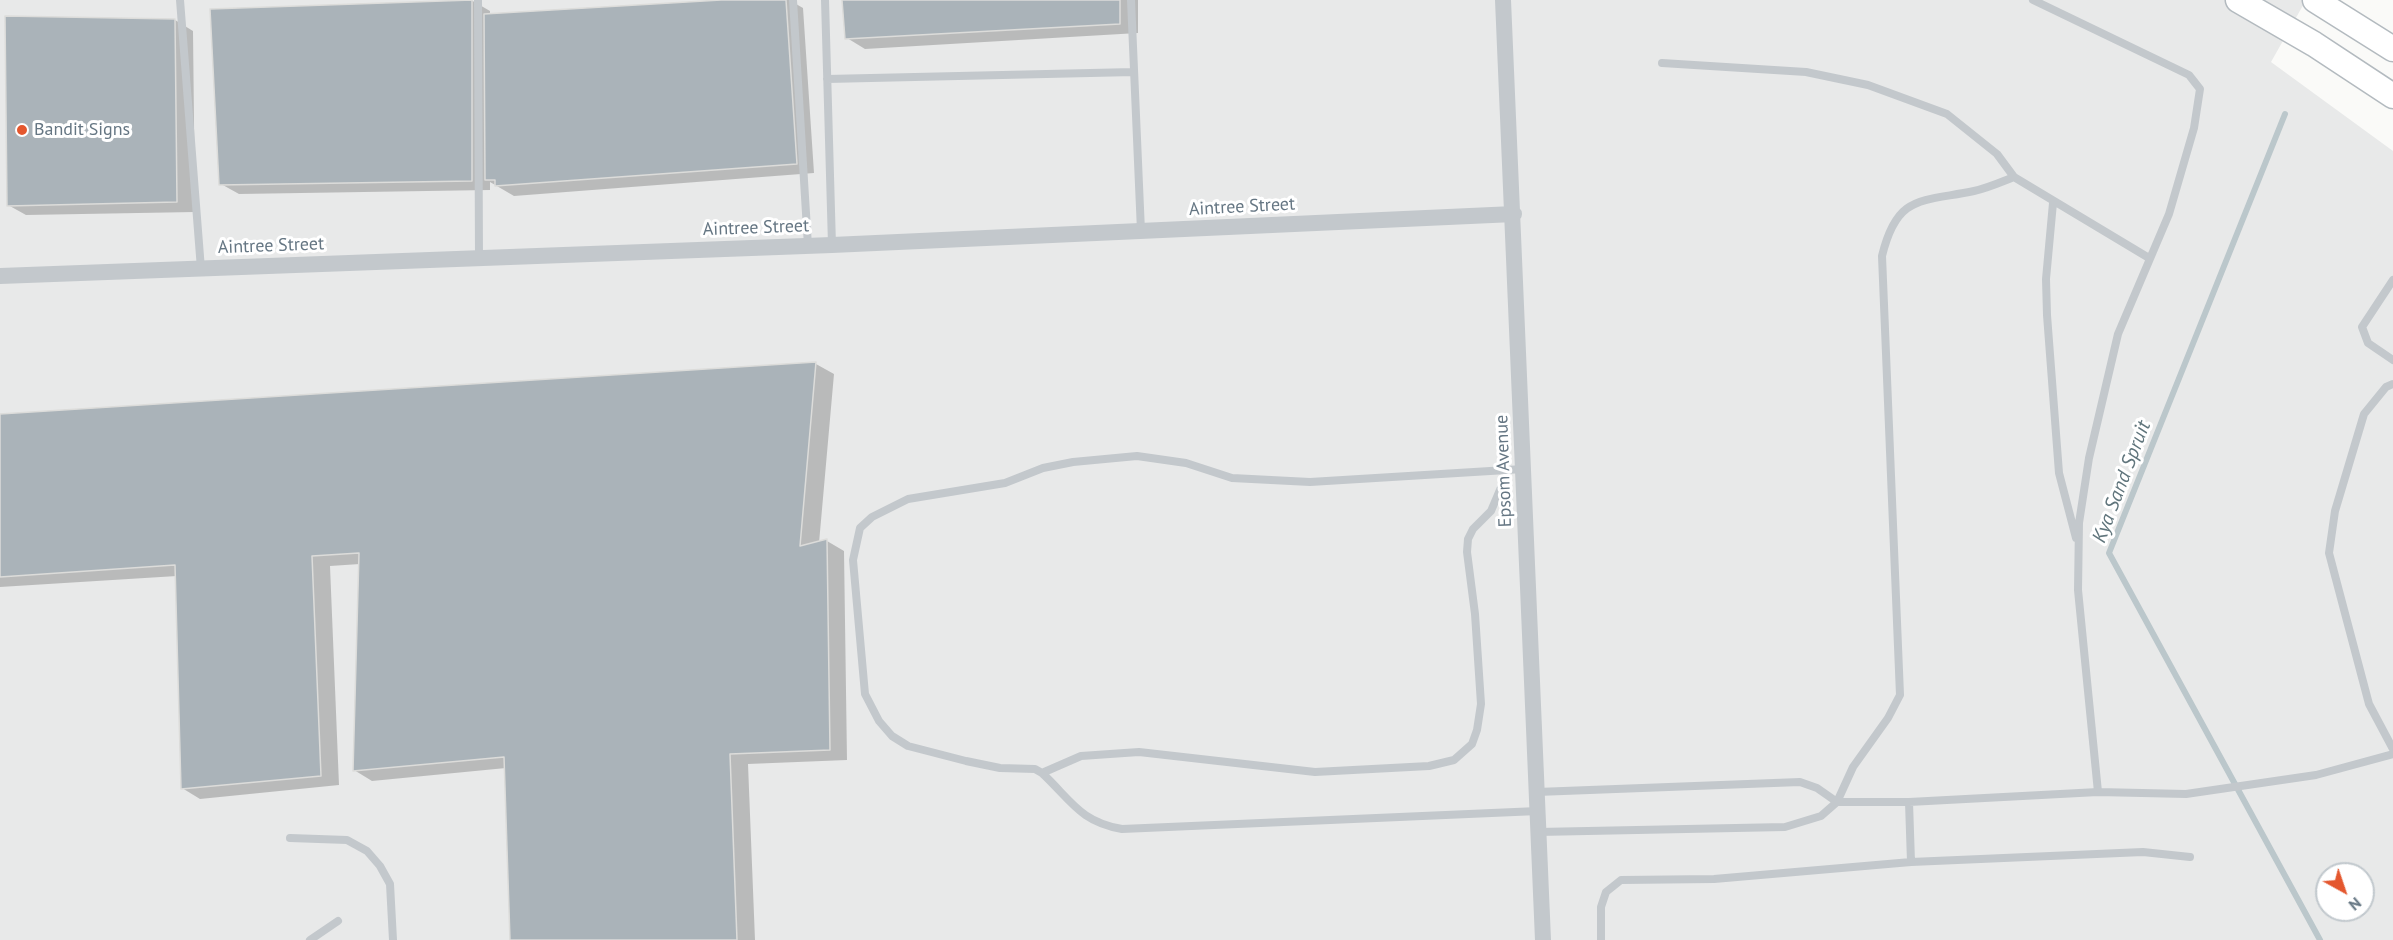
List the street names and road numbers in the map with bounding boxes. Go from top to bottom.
street label: Aintree Street [1188,193,1296,221]
street label: Aintree Street [703,215,809,241]
street label: Aintree Street [218,233,324,259]
street label: Epsom Avenue [1491,415,1517,527]

